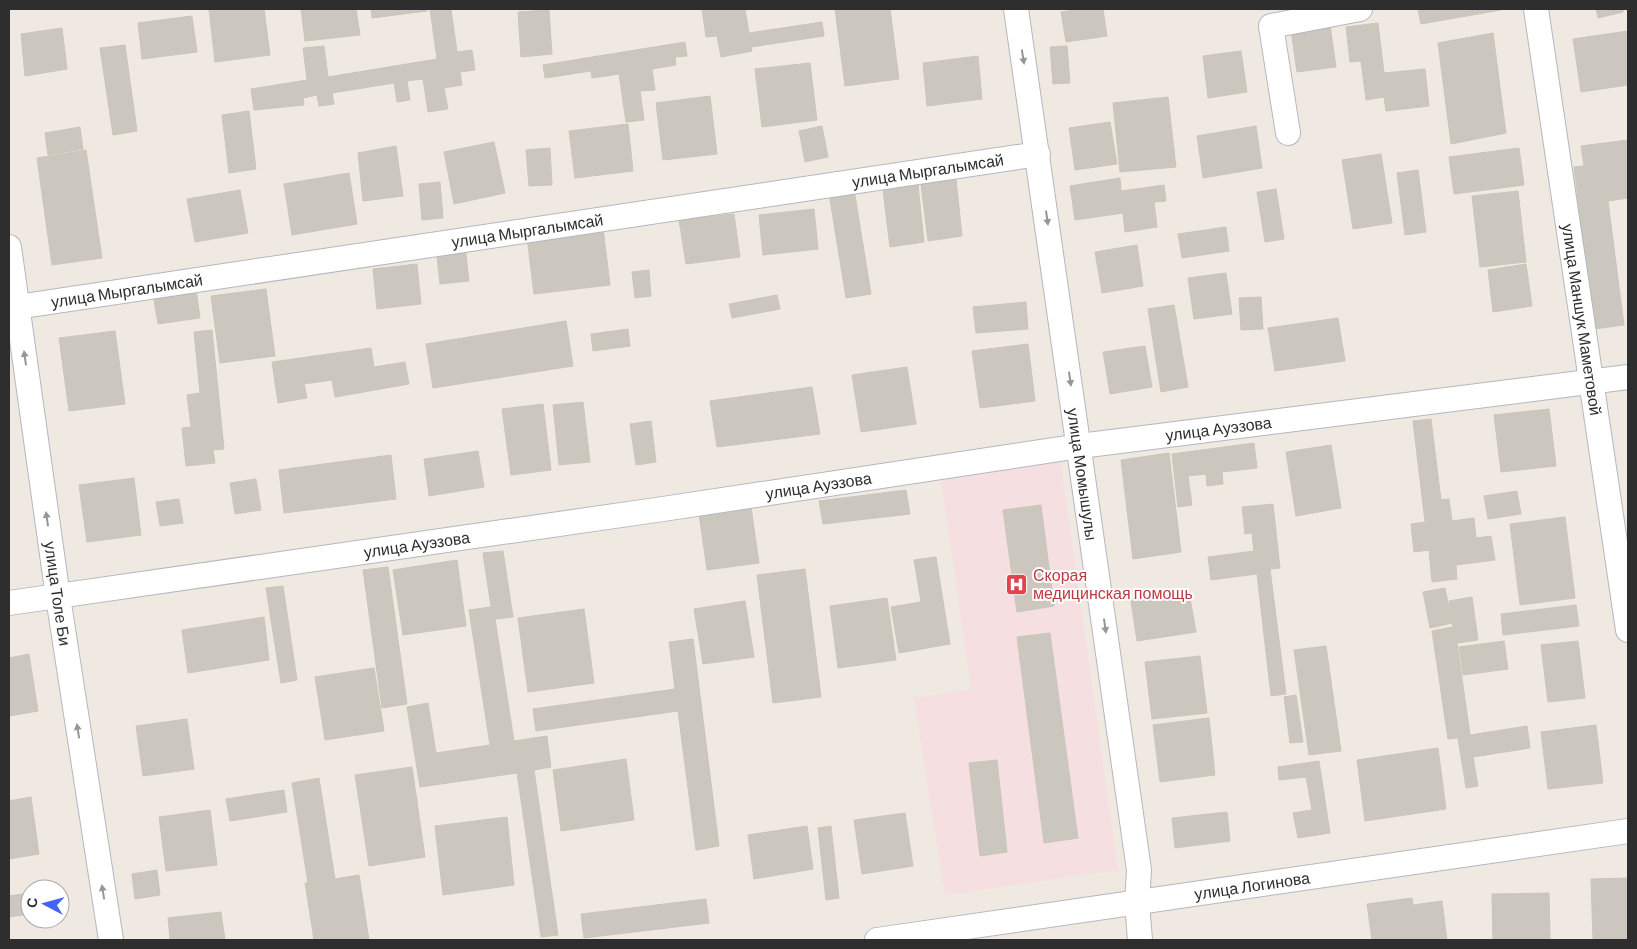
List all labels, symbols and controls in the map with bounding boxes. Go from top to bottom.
one-way arrow [1019,49,1027,65]
street label: улица Мыргалымсай [851,149,1005,191]
street label: улица Мыргалымсай [450,209,604,251]
one-way arrow [1043,210,1051,226]
street label: улица Маншук Маметовой [1559,222,1606,417]
street label: улица Мыргалымсай [50,269,204,311]
one-way arrow [20,350,28,366]
one-way arrow [1066,371,1074,387]
street label: улица Момышулы [1064,407,1102,542]
street label: улица Ауэзова [1164,412,1273,444]
street label: улица Ауэзова [764,468,873,502]
one-way arrow [43,511,51,527]
street label: улица Ауэзова [363,527,471,561]
street label: улица Толе Би [41,540,75,647]
place label: Скорая медицинская помощь [1033,565,1193,602]
hospital icon: Скорая медицинская помощь [1005,572,1029,596]
one-way arrow [1101,618,1109,634]
one-way arrow [74,723,82,739]
street label: улица Логинова [1193,867,1311,903]
north arrow [20,879,70,929]
one-way arrow [99,884,107,900]
text: С [23,897,41,909]

